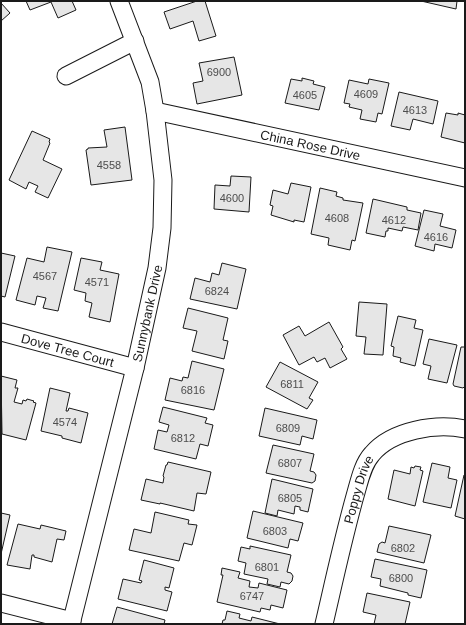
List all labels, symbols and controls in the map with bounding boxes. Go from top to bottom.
house number: 6900 [207,66,231,78]
house number: 4609 [354,88,378,100]
house number: 4605 [293,89,317,101]
house number: 4613 [403,104,427,116]
street label: China Rose Drive [259,126,362,163]
house number: 4558 [97,159,121,171]
house number: 4600 [220,192,244,204]
house number: 4608 [325,212,349,224]
house number: 4612 [382,214,406,226]
house number: 4616 [424,231,448,243]
street label: Sunnybank Drive [129,263,165,363]
house number: 4567 [33,270,57,282]
house number: 4571 [85,276,109,288]
house number: 6824 [205,285,229,297]
street label: Dove Tree Court [20,330,116,370]
house number: 6811 [280,378,304,390]
house number: 6816 [181,384,205,396]
house number: 4574 [53,416,77,428]
house number: 6809 [276,422,300,434]
house number: 6812 [171,432,195,444]
street label: Poppy Drive [340,452,376,525]
house number: 6807 [278,457,302,469]
house number: 6805 [278,492,302,504]
house number: 6803 [263,525,287,537]
house number: 6802 [391,542,415,554]
house number: 6801 [255,561,279,573]
house number: 6800 [389,572,413,584]
house number: 6747 [240,590,264,602]

